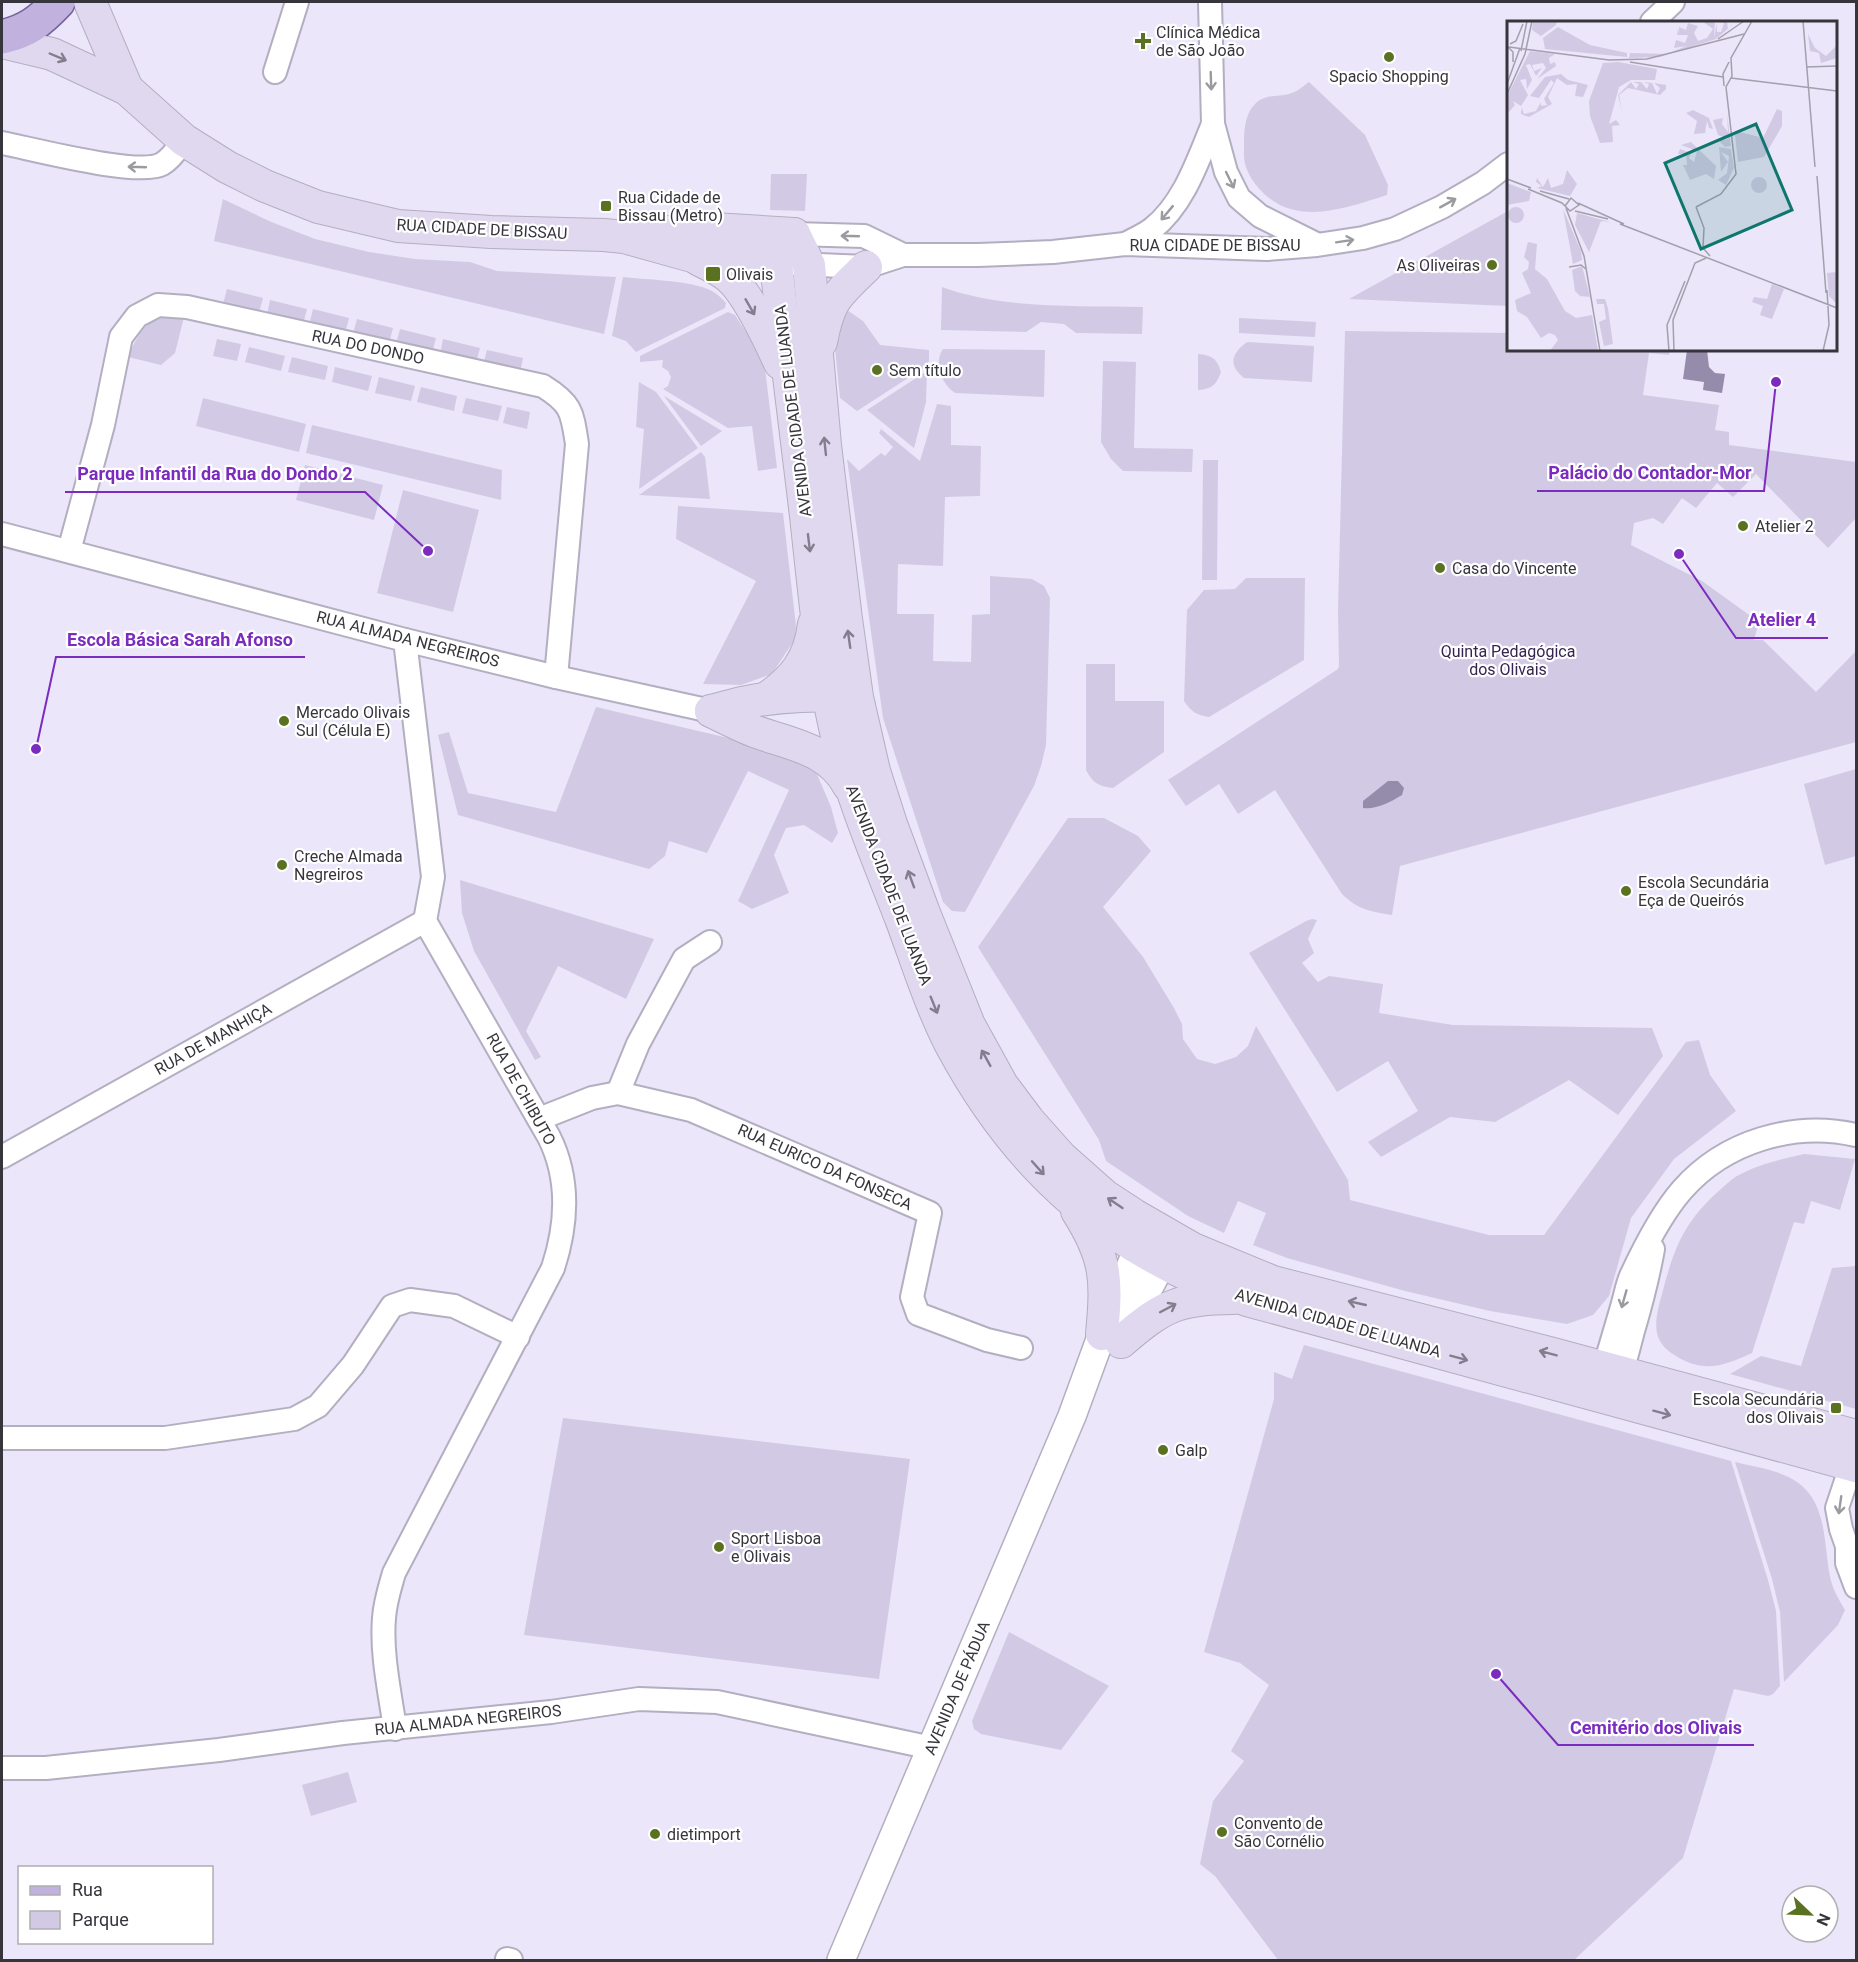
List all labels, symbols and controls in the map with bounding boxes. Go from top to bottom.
inset map [1507,21,1837,351]
place label: Clínica Médica de São João [1156,23,1260,60]
marker: Clínica Médica de São João [1134,32,1152,50]
marker: Spacio Shopping [1382,50,1396,64]
one-way arrow [48,52,67,63]
place label: Spacio Shopping [1329,67,1449,86]
one-way arrow [1205,70,1216,90]
one-way arrow [128,162,147,173]
one-way arrow [1225,170,1236,188]
place label: Rua Cidade de Bissau (Metro) [618,188,723,225]
one-way arrow [1439,197,1456,209]
marker: Rua Cidade de Bissau (Metro) [599,199,613,213]
one-way arrow [1160,205,1174,220]
street label: RUA CIDADE DE BISSAU [396,215,568,243]
one-way arrow [841,230,861,242]
one-way arrow [1335,235,1355,246]
street label: RUA CIDADE DE BISSAU [1129,236,1301,255]
place label: As Oliveiras [1396,256,1480,275]
marker: As Oliveiras [1485,258,1499,272]
marker: Olivais [704,265,722,283]
place label: Olivais [726,265,773,284]
one-way arrow [745,297,756,315]
street label: AVENIDA CIDADE DE LUANDA [771,303,815,518]
street label: RUA DO DONDO [310,326,426,368]
place label: Sem título [889,361,961,380]
marker: Sem título [870,363,884,377]
one-way arrow [820,437,831,456]
callout: Palácio do Contador-Mor [1537,455,1764,491]
callout: Parque Infantil da Rua do Dondo 2 [65,456,365,492]
text: Palácio do Contador-Mor [1548,462,1752,483]
text: Parque Infantil da Rua do Dondo 2 [77,463,353,484]
place label: Atelier 2 [1755,517,1814,536]
marker: Atelier 2 [1736,519,1750,533]
one-way arrow [804,533,815,553]
place label: Casa do Vincente [1452,559,1577,578]
marker: Casa do Vincente [1433,561,1447,575]
callout: Atelier 4 [1736,602,1828,638]
street label: RUA ALMADA NEGREIROS [315,607,501,671]
text: Atelier 4 [1748,609,1816,630]
callout: Escola Básica Sarah Afonso [56,621,305,657]
text: Escola Básica Sarah Afonso [67,629,293,650]
one-way arrow [844,630,855,650]
park label: Quinta Pedagógica dos Olivais [1441,642,1575,679]
place label: Mercado Olivais Sul (Célula E) [296,703,410,740]
marker: Mercado Olivais Sul (Célula E) [277,714,291,728]
street label: AVENIDA CIDADE DE LUANDA [842,782,936,988]
place label: Creche Almada Negreiros [294,847,403,884]
marker: Creche Almada Negreiros [275,858,289,872]
one-way arrow [905,870,916,889]
place label: Escola Secundária Eça de Queirós [1638,873,1769,910]
marker: Escola Secundária Eça de Queirós [1619,884,1633,898]
one-way arrow [929,995,940,1014]
street label: RUA DE MANHIÇA [151,999,275,1079]
street label: RUA DE CHIBUTO [482,1030,560,1148]
one-way arrow [980,1050,991,1068]
street label: RUA EURICO DA FONSECA [735,1120,916,1214]
one-way arrow [1031,1161,1046,1176]
one-way arrow [1107,1197,1124,1209]
street label: AVENIDA CIDADE DE LUANDA [1233,1284,1444,1362]
one-way arrow [1618,1289,1629,1308]
one-way arrow [1348,1297,1367,1309]
one-way arrow [1159,1302,1176,1314]
one-way arrow [1539,1346,1558,1358]
one-way arrow [1449,1353,1468,1364]
place label: Escola Secundária dos Olivais [1693,1390,1824,1427]
marker: Escola Secundária dos Olivais [1829,1401,1843,1415]
one-way arrow [1652,1408,1671,1419]
place label: Galp [1175,1441,1207,1460]
marker: Galp [1156,1443,1170,1457]
one-way arrow [1834,1495,1845,1514]
place label: Sport Lisboa e Olivais [731,1529,821,1566]
marker: Sport Lisboa e Olivais [712,1540,726,1554]
street label: AVENIDA DE PÁDUA [920,1618,994,1758]
street label: RUA ALMADA NEGREIROS [374,1701,562,1739]
callout: Cemitério dos Olivais [1558,1709,1754,1745]
text: Cemitério dos Olivais [1570,1717,1742,1738]
place label: Convento de São Cornélio [1234,1814,1324,1851]
place label: dietimport [667,1825,741,1844]
marker: Convento de São Cornélio [1215,1825,1229,1839]
marker: dietimport [648,1827,662,1841]
legend [18,1866,213,1944]
text: Rua [72,1879,103,1900]
north arrow [1780,1884,1840,1944]
text: Parque [72,1909,129,1930]
text: N [1812,1911,1834,1929]

